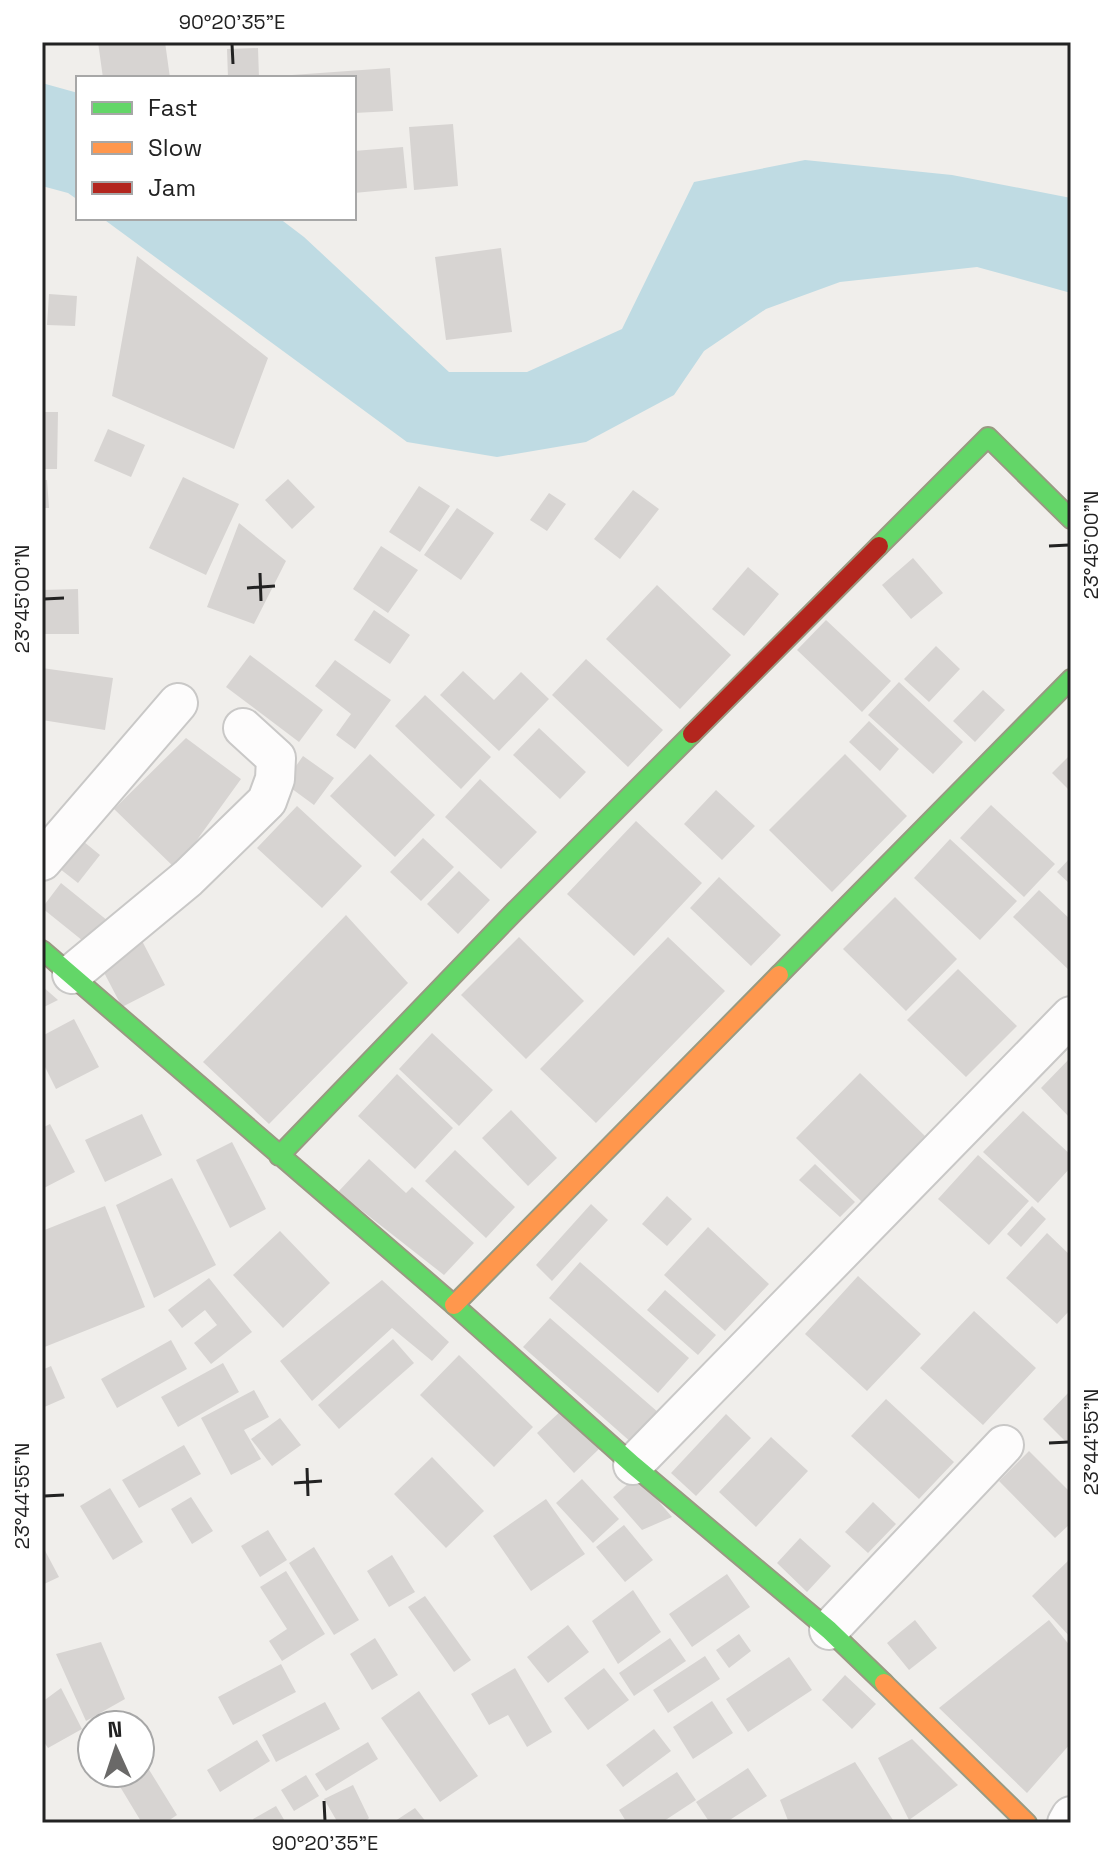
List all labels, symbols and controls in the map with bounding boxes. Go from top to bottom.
text: 90°20'35"E [179,9,285,35]
legend [76,76,356,220]
text: Fast [148,92,198,123]
text: Slow [148,132,202,163]
text: Jam [148,172,196,203]
text: 23°45'00"N [1078,491,1104,599]
text: 23°45'00"N [9,545,35,653]
text: 23°44'55"N [1078,1389,1104,1495]
text: 23°44'55"N [9,1443,35,1549]
north arrow [76,1709,156,1789]
text: N [107,1715,123,1743]
text: 90°20'35"E [272,1830,378,1856]

